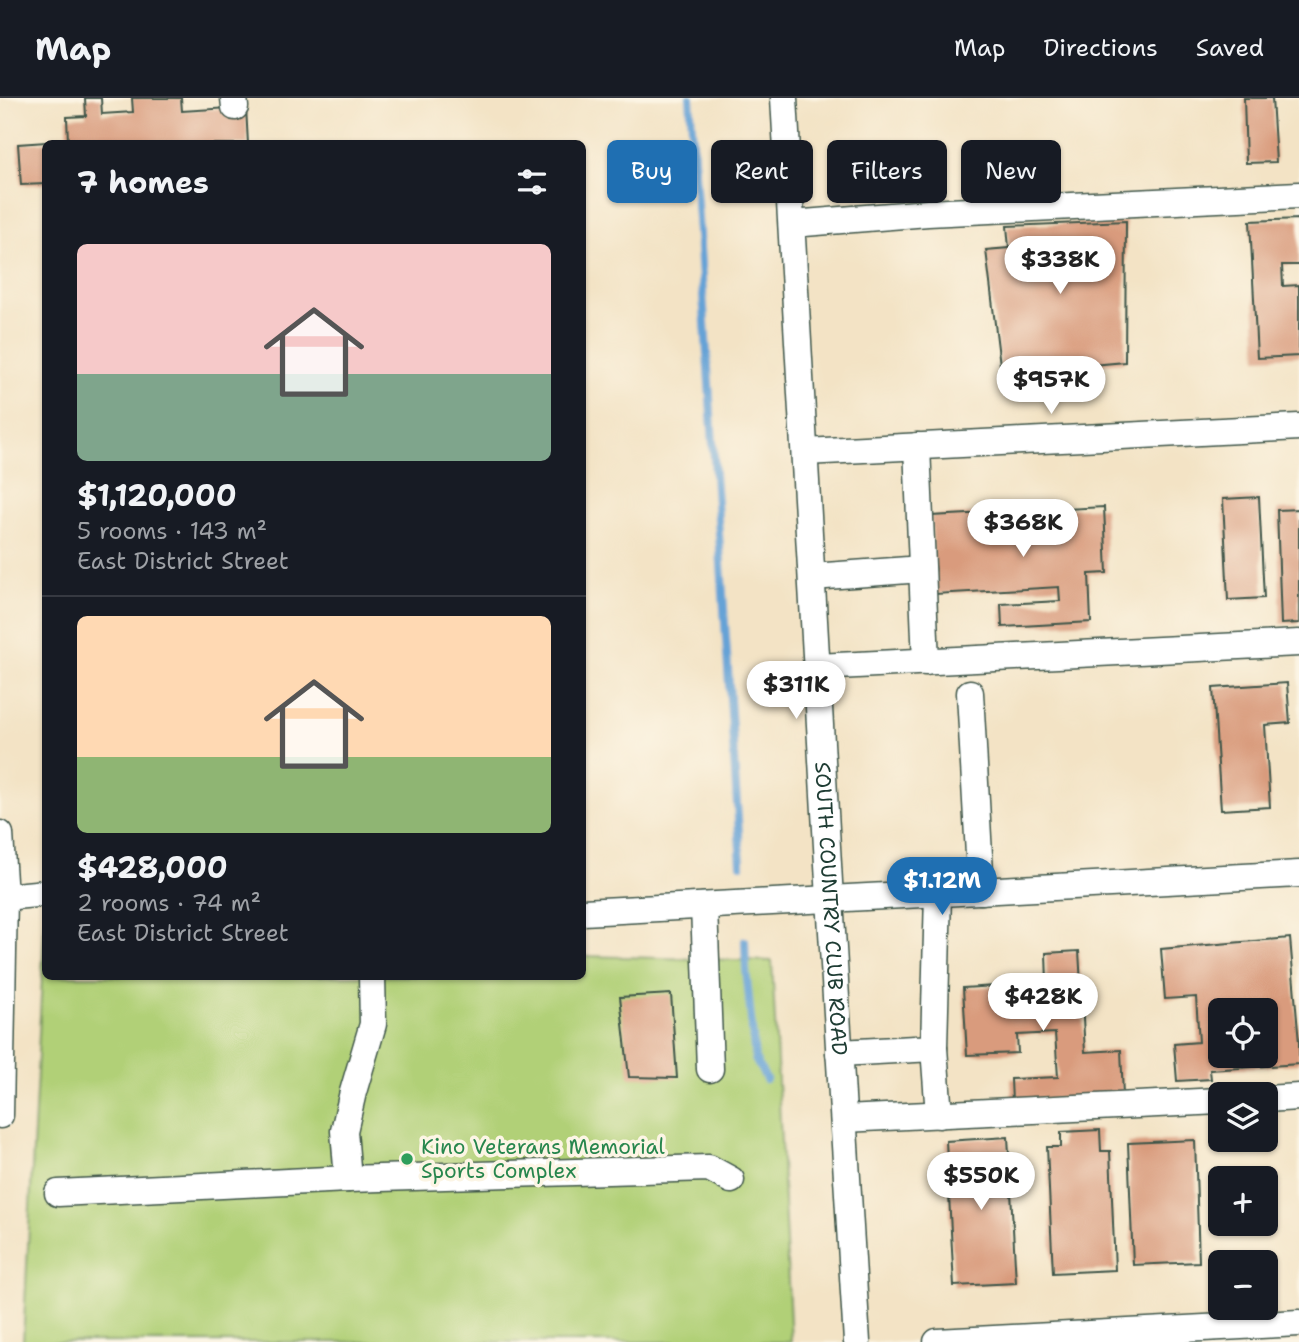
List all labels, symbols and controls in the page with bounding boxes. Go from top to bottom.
text: Map [35,26,111,71]
text: Map [954,32,1005,64]
text: Directions [1043,32,1158,64]
text: Saved [1196,32,1264,64]
chip: Buy [607,140,697,203]
chip: Rent [711,140,813,203]
chip: Filters [827,140,947,203]
chip: New [961,140,1061,203]
text: 7 homes [77,162,209,203]
icon: filters [513,163,551,201]
pin: $338K [1011,236,1109,296]
text: $338K [1021,244,1099,274]
icon: home [251,289,377,415]
pin: $957K [1002,356,1100,416]
text: $957K [1013,364,1089,394]
text: $1,120,000 [77,475,237,516]
pin: $368K [974,500,1072,559]
text: $368K [983,507,1063,537]
text: 5 rooms · 143 m² [77,516,267,546]
text: East District Street [77,546,289,576]
icon: home [251,661,377,787]
pin: $311K [747,662,845,721]
text: $311K [763,669,829,699]
street label: SOUTH COUNTRY CLUB ROAD [808,761,854,1056]
text: $428,000 [77,847,228,888]
pin: $1.12M [885,858,999,917]
text: $1.12M [903,865,981,895]
text: 2 rooms · 74 m² [77,888,261,918]
text: East District Street [77,918,289,948]
pin: $428K [994,974,1092,1033]
text: $428K [1004,981,1082,1011]
map controls [1208,998,1278,1320]
button: locate [1208,998,1278,1068]
button: layers [1208,1082,1278,1152]
place label: Kino Veterans Memorial Sports Complex [421,1133,666,1185]
marker: Kino Veterans Memorial Sports Complex [399,1151,415,1167]
pin: $550K [932,1152,1030,1212]
text: $550K [943,1160,1019,1190]
button: + [1208,1166,1278,1236]
button: − [1208,1250,1278,1320]

